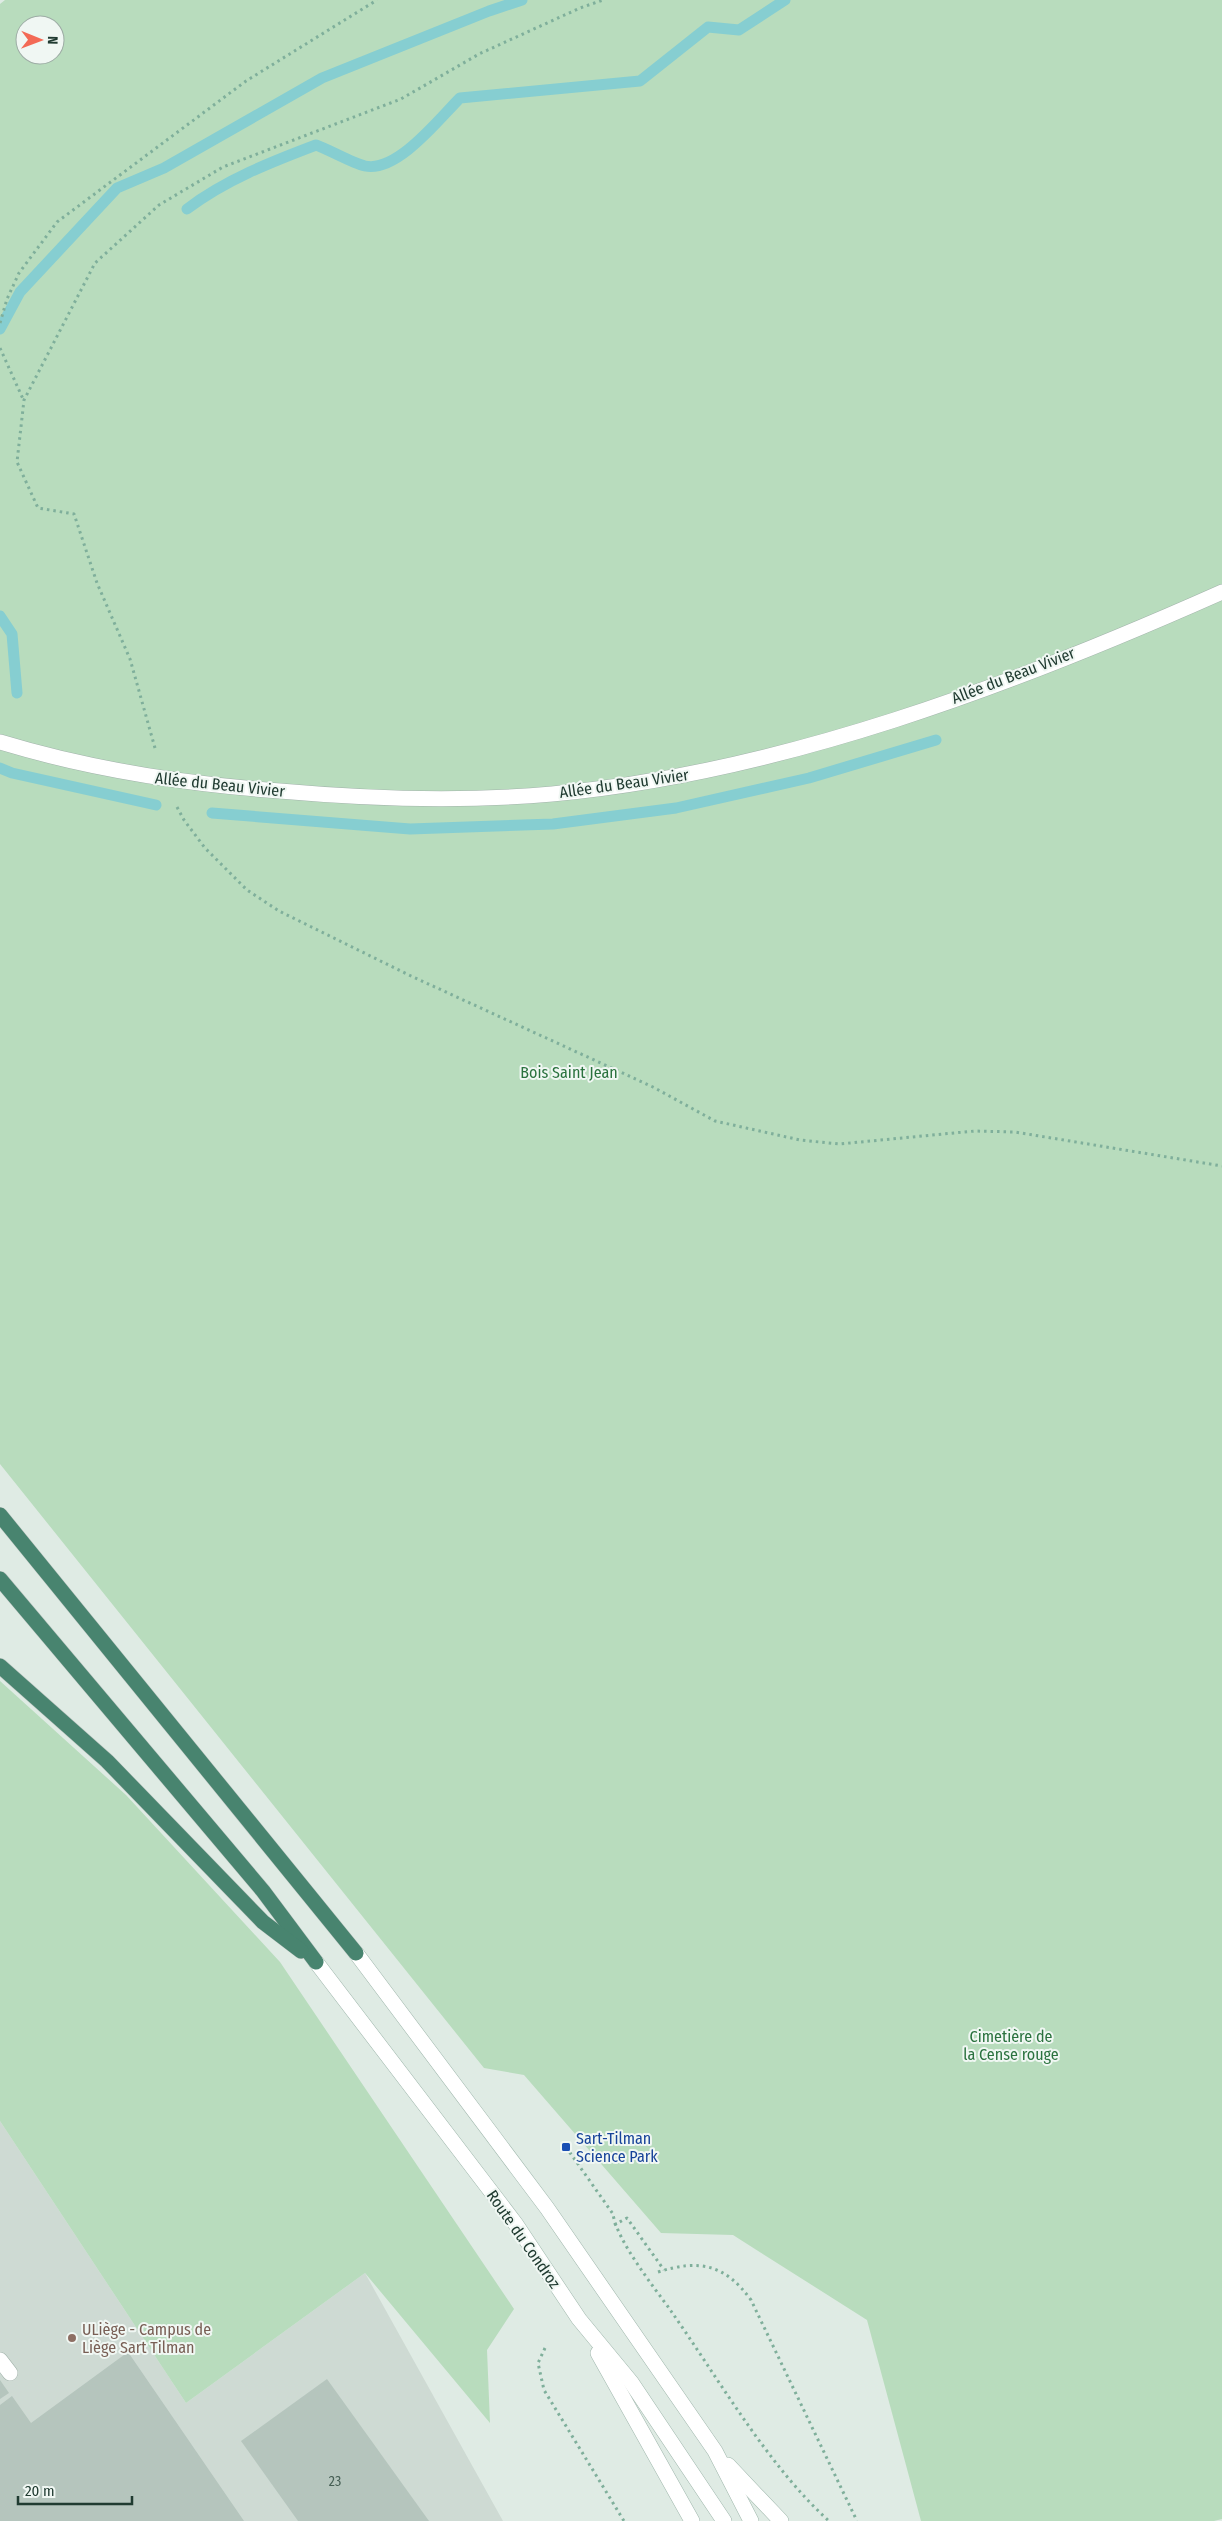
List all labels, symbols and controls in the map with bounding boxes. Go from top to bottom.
north arrow [15,15,65,65]
text: N [44,36,61,45]
street label: Allée du Beau Vivier [949,643,1078,708]
street label: Allée du Beau Vivier [558,765,690,802]
street label: Allée du Beau Vivier [154,768,286,801]
park label: Bois Saint Jean [520,1063,618,1082]
park label: Cimetière de la Cense rouge [963,2027,1059,2064]
place label: Sart-Tilman Science Park [576,2129,658,2166]
marker: Sart-Tilman Science Park [560,2141,572,2153]
street label: Route du Condroz [483,2186,565,2292]
place label: ULiège - Campus de Liège Sart Tilman [82,2320,211,2357]
marker: ULiège - Campus de Liège Sart Tilman [66,2332,78,2344]
house number: 23 [329,2473,341,2490]
scale bar [18,2474,131,2506]
text: 20 m [25,2482,55,2500]

